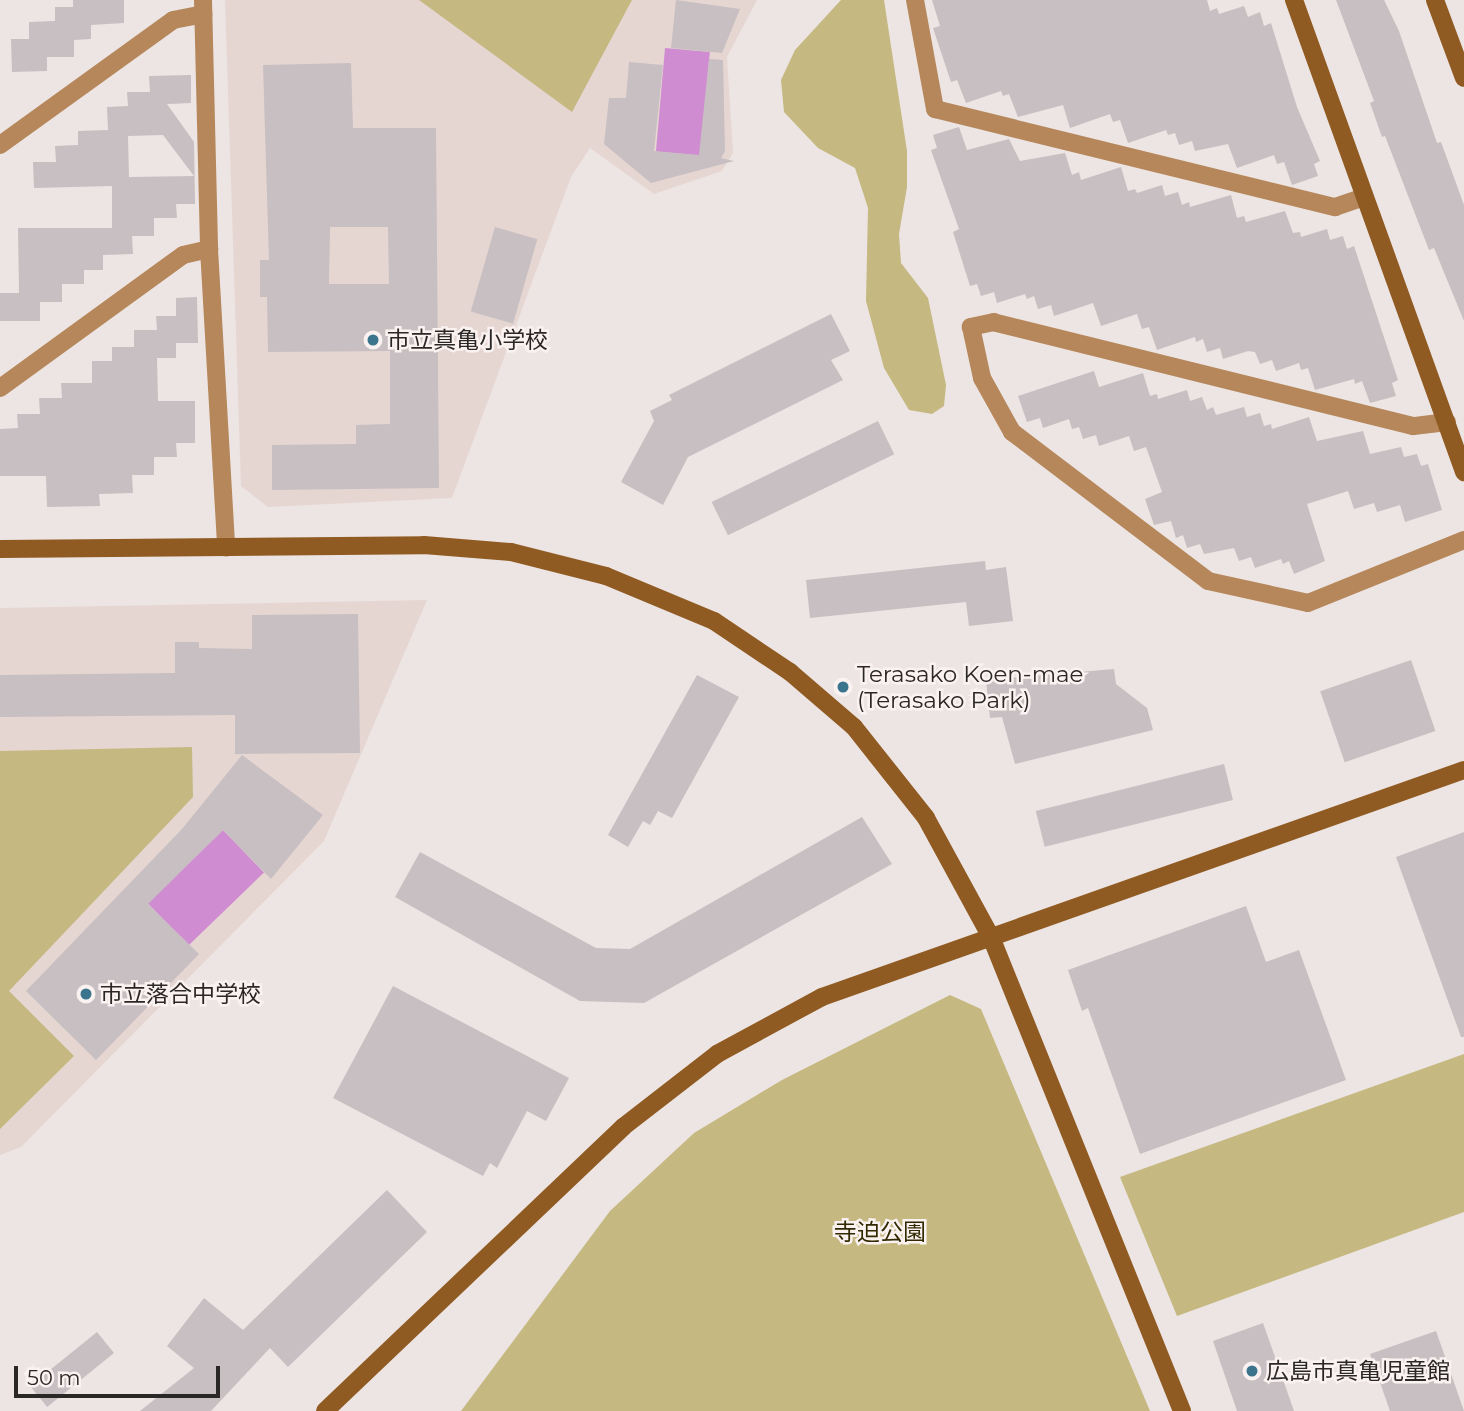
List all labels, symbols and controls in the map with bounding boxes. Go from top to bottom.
place label: 市立真亀小学校 [387,326,548,354]
marker: 市立真亀小学校 [365,332,381,348]
place label: Terasako Koen-mae (Terasako Park) [857,660,1084,714]
marker: Terasako Koen-mae (Terasako Park) [835,679,851,695]
place label: 市立落合中学校 [100,980,261,1008]
marker: 市立落合中学校 [78,986,94,1002]
park label: 寺迫公園 [834,1218,926,1246]
scale bar [18,1352,224,1396]
place label: 広島市真亀児童館 [1266,1357,1450,1385]
marker: 広島市真亀児童館 [1244,1363,1260,1379]
text: 50 m [27,1365,81,1390]

